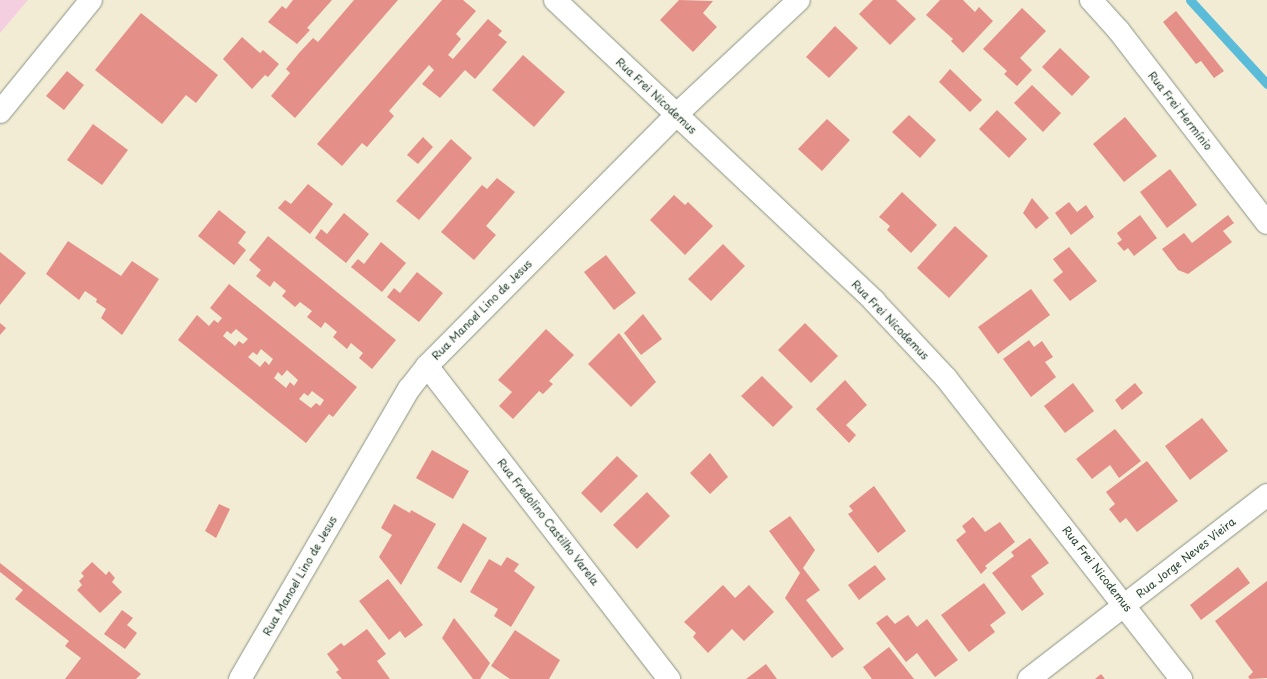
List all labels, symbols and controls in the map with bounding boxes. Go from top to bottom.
street label: Rua Frei Nicodemus [613,55,699,137]
street label: Rua Frei Hermínio [1145,69,1215,153]
street label: Rua Manoel Lino de Jesus [429,257,535,363]
street label: Rua Frei Nicodemus [849,277,931,363]
street label: Rua Fredolino Castilho Varela [495,456,601,588]
street label: Rua Manoel Lino de Jesus [260,513,340,639]
street label: Rua Jorge Neves Vieira [1134,515,1238,601]
street label: Rua Frei Nicodemus [1059,523,1135,615]

